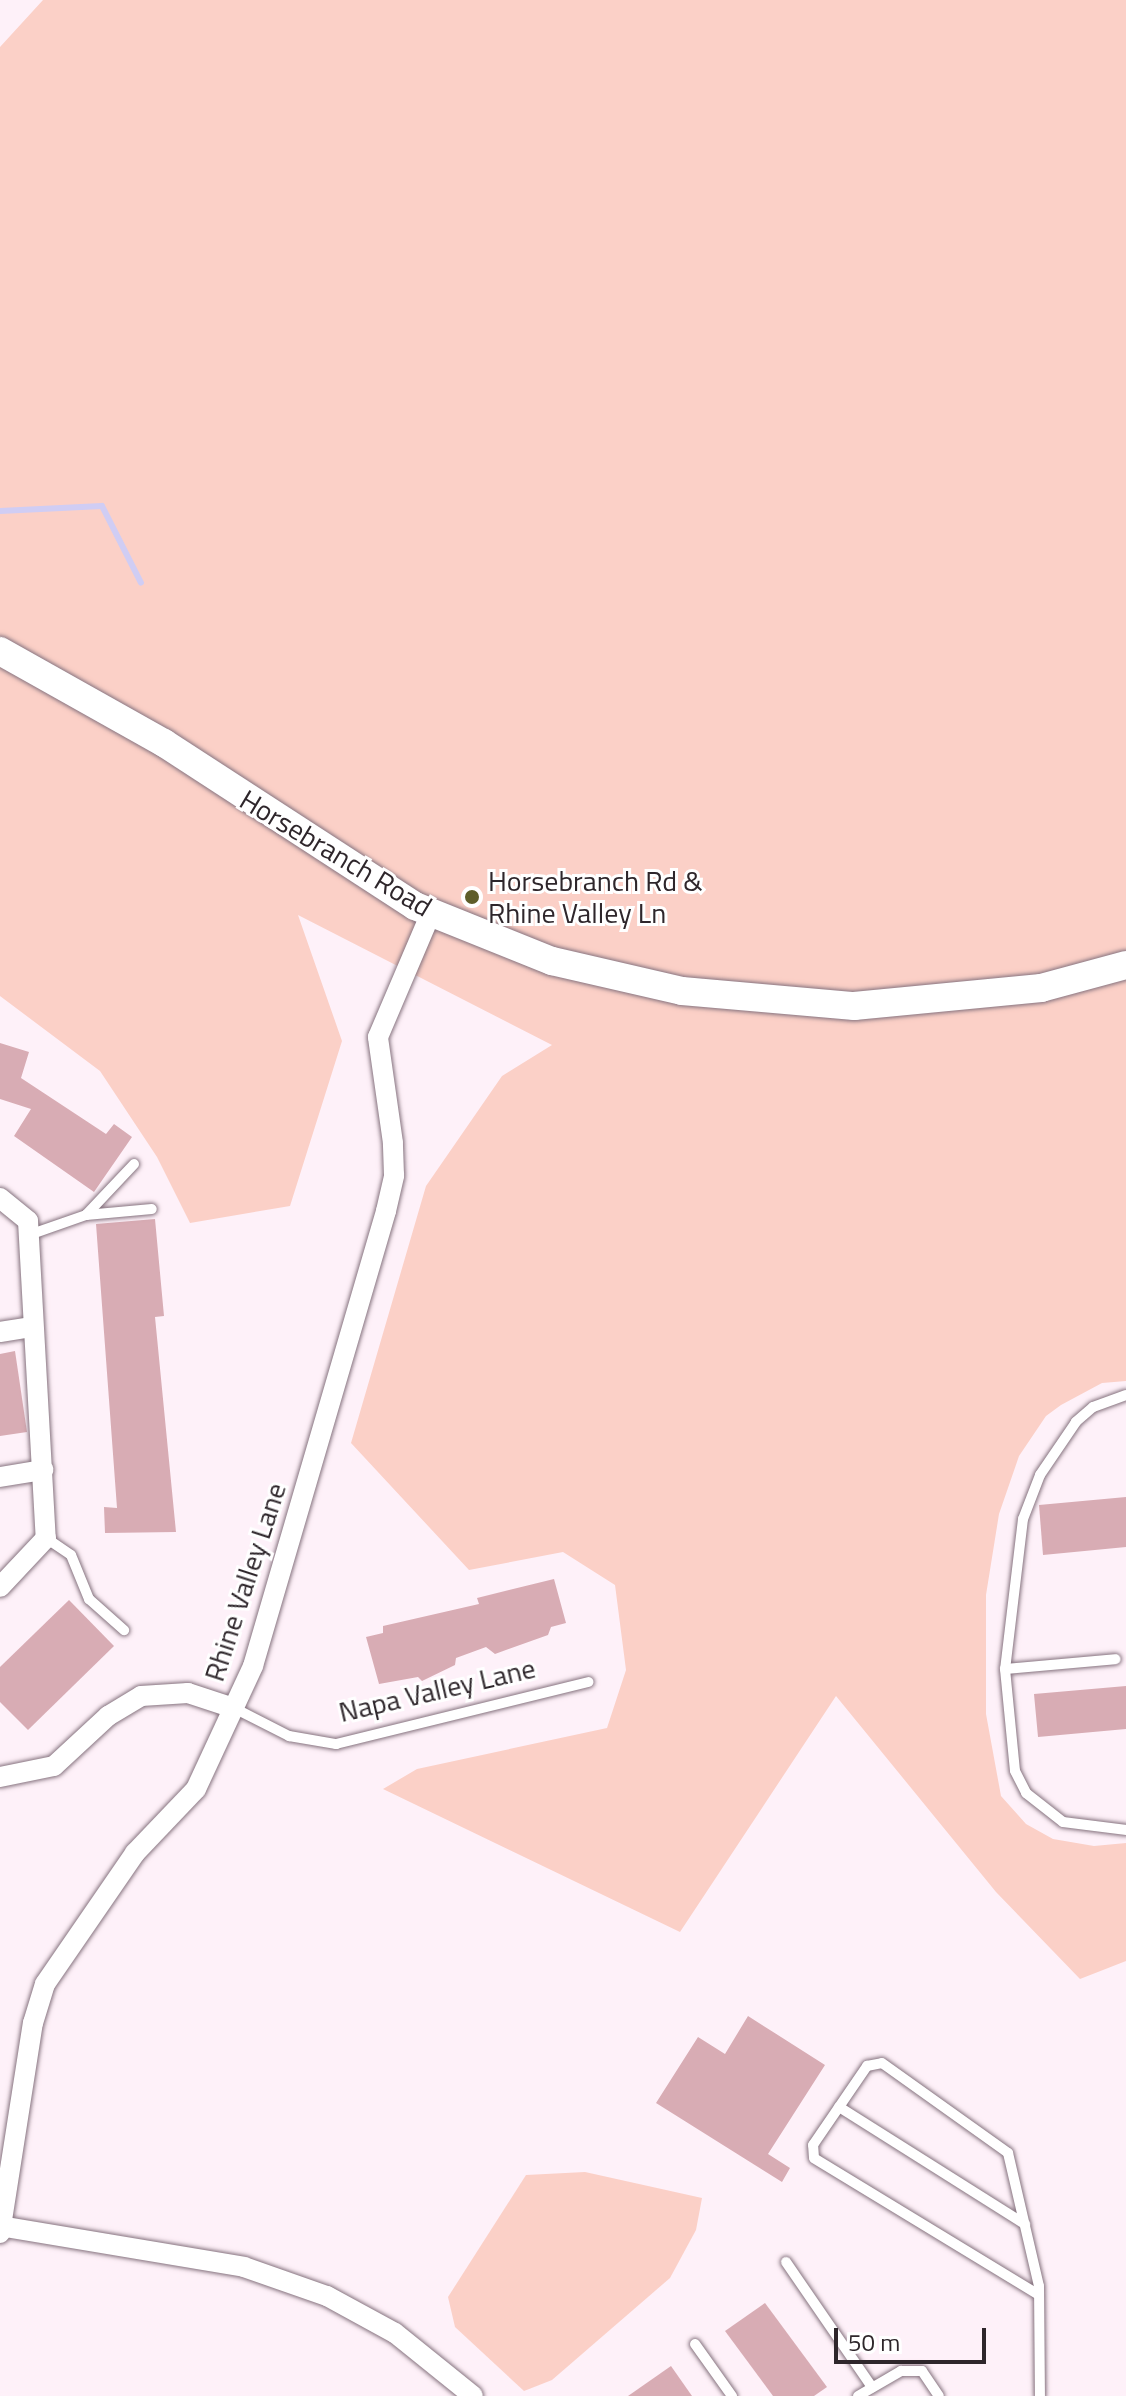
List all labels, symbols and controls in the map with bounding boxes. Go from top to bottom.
street label: Horsebranch Road [234,782,438,924]
place label: Horsebranch Rd & Rhine Valley Ln [488,864,703,930]
marker: Horsebranch Rd & Rhine Valley Ln [463,888,481,906]
street label: Rhine Valley Lane [197,1479,293,1685]
street label: Napa Valley Lane [335,1651,539,1729]
scale bar [838,2312,990,2362]
text: 50 m [848,2324,900,2360]

